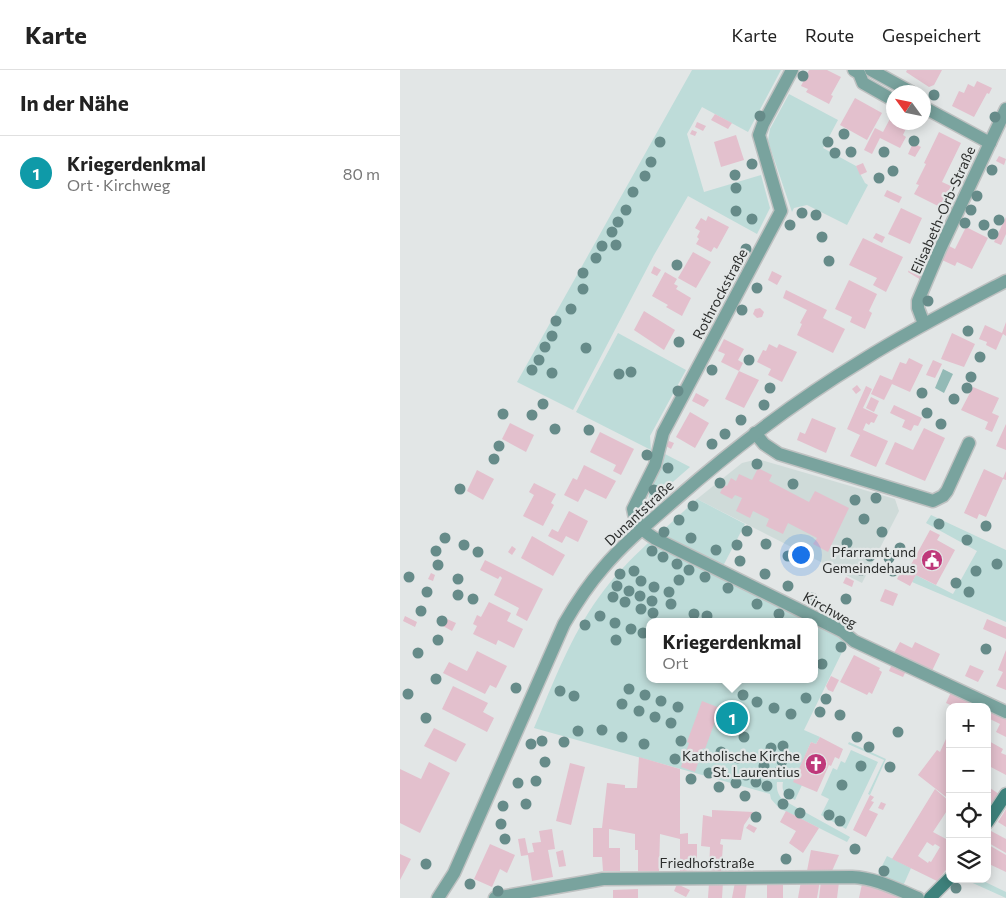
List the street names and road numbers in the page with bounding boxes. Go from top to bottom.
street label: Elisabeth-Orb-Straße [907,143,978,276]
street label: Rothrockstraße [689,246,751,342]
street label: Dunantstraße [601,476,677,549]
street label: Kirchweg [800,588,861,632]
street label: Friedhofstraße [660,854,754,871]

